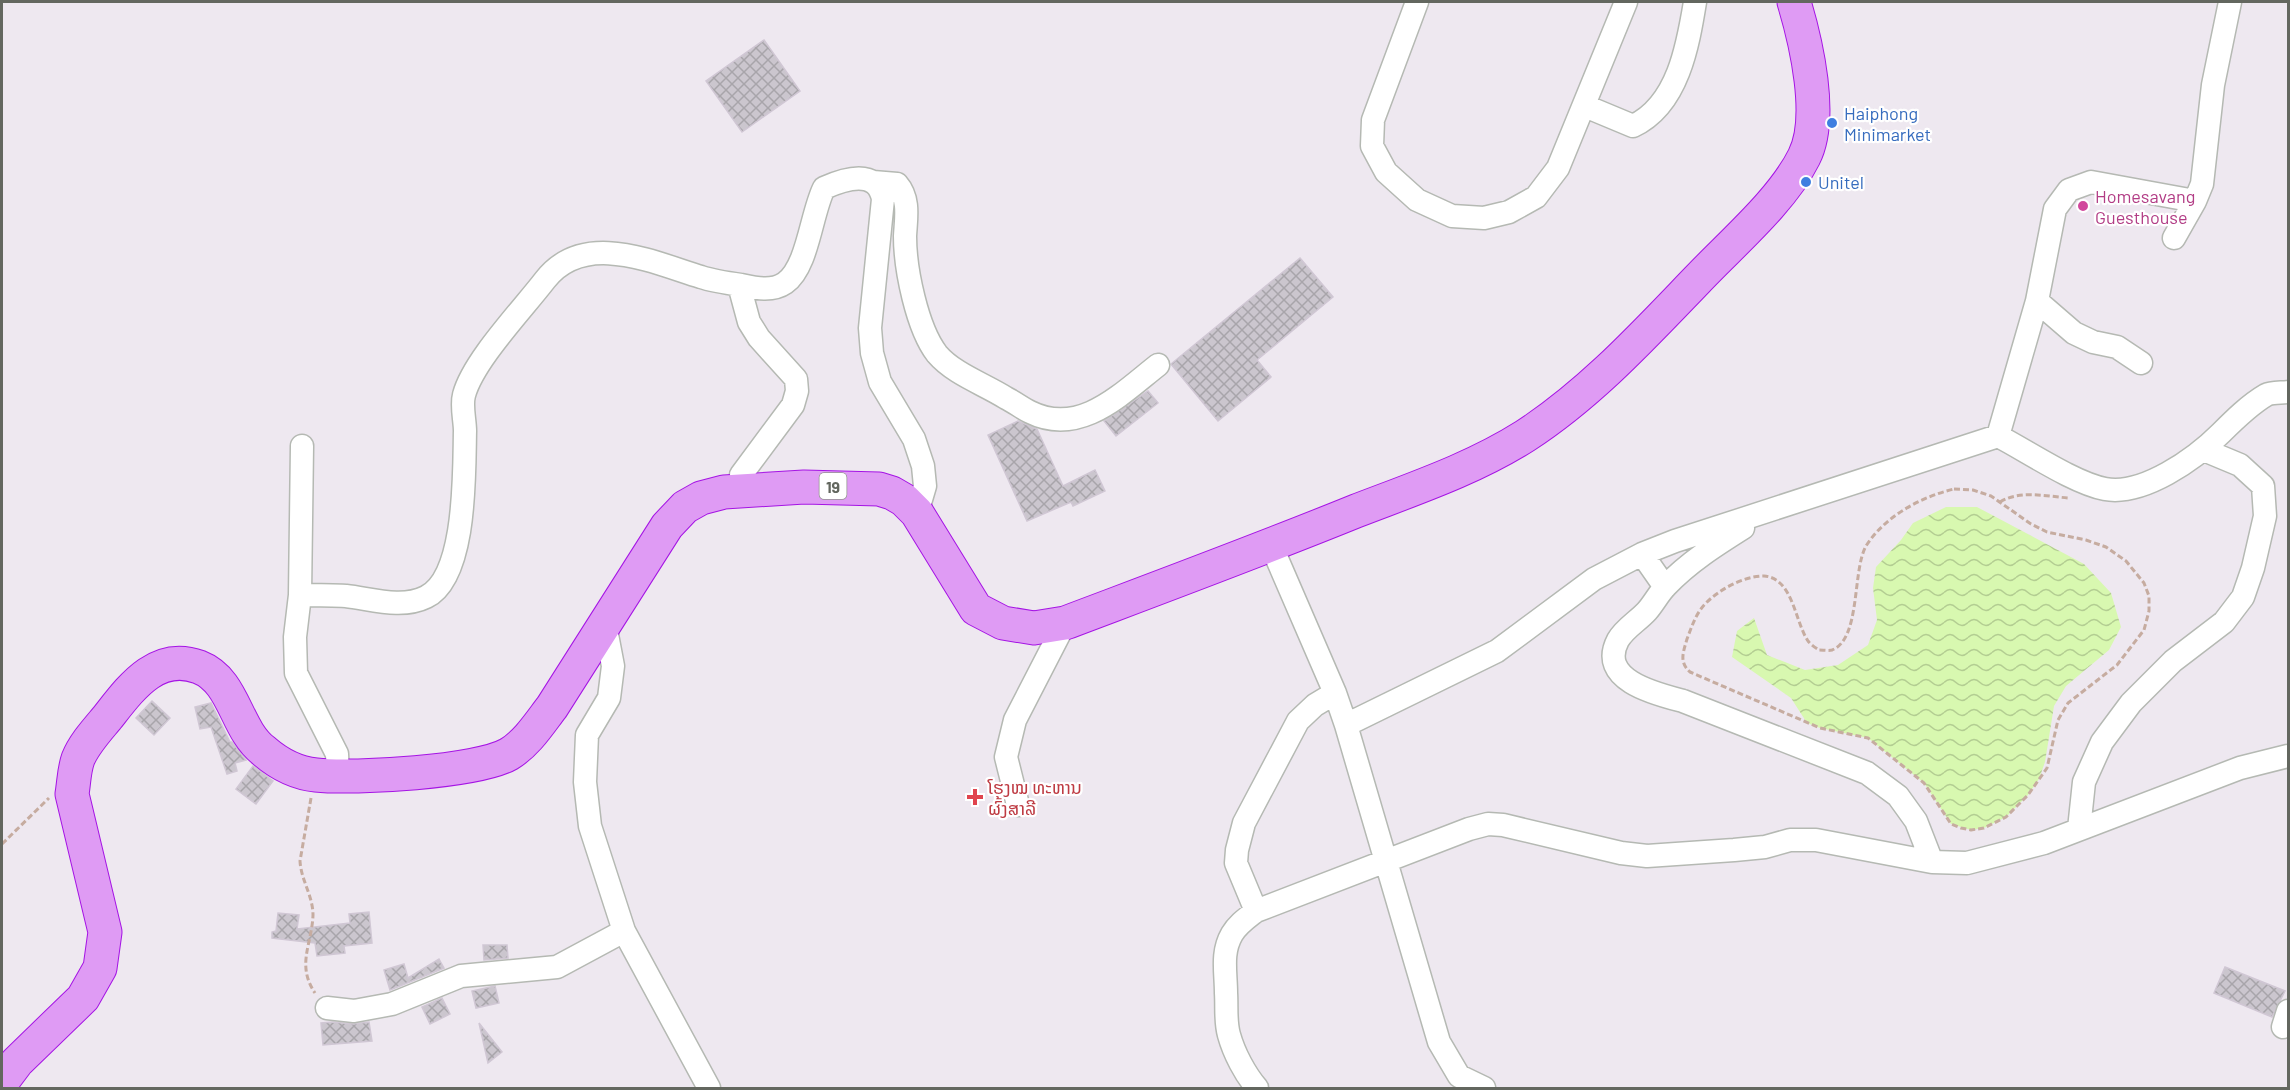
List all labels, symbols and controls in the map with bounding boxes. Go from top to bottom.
place label: Haiphong Minimarket [1844,102,1931,145]
marker: Haiphong Minimarket [1825,116,1839,130]
place label: Unitel [1818,171,1864,193]
marker: Unitel [1799,175,1813,189]
place label: Homesavang Guesthouse [2095,185,2195,228]
marker: Homesavang Guesthouse [2076,199,2090,213]
road number: 19 [820,473,846,499]
place label: ໂຮງໝ ທະຫານ ຜົ້ງສາລີ [987,776,1082,819]
marker: ໂຮງໝ ທະຫານ ຜົ້ງສາລີ [966,788,984,806]

